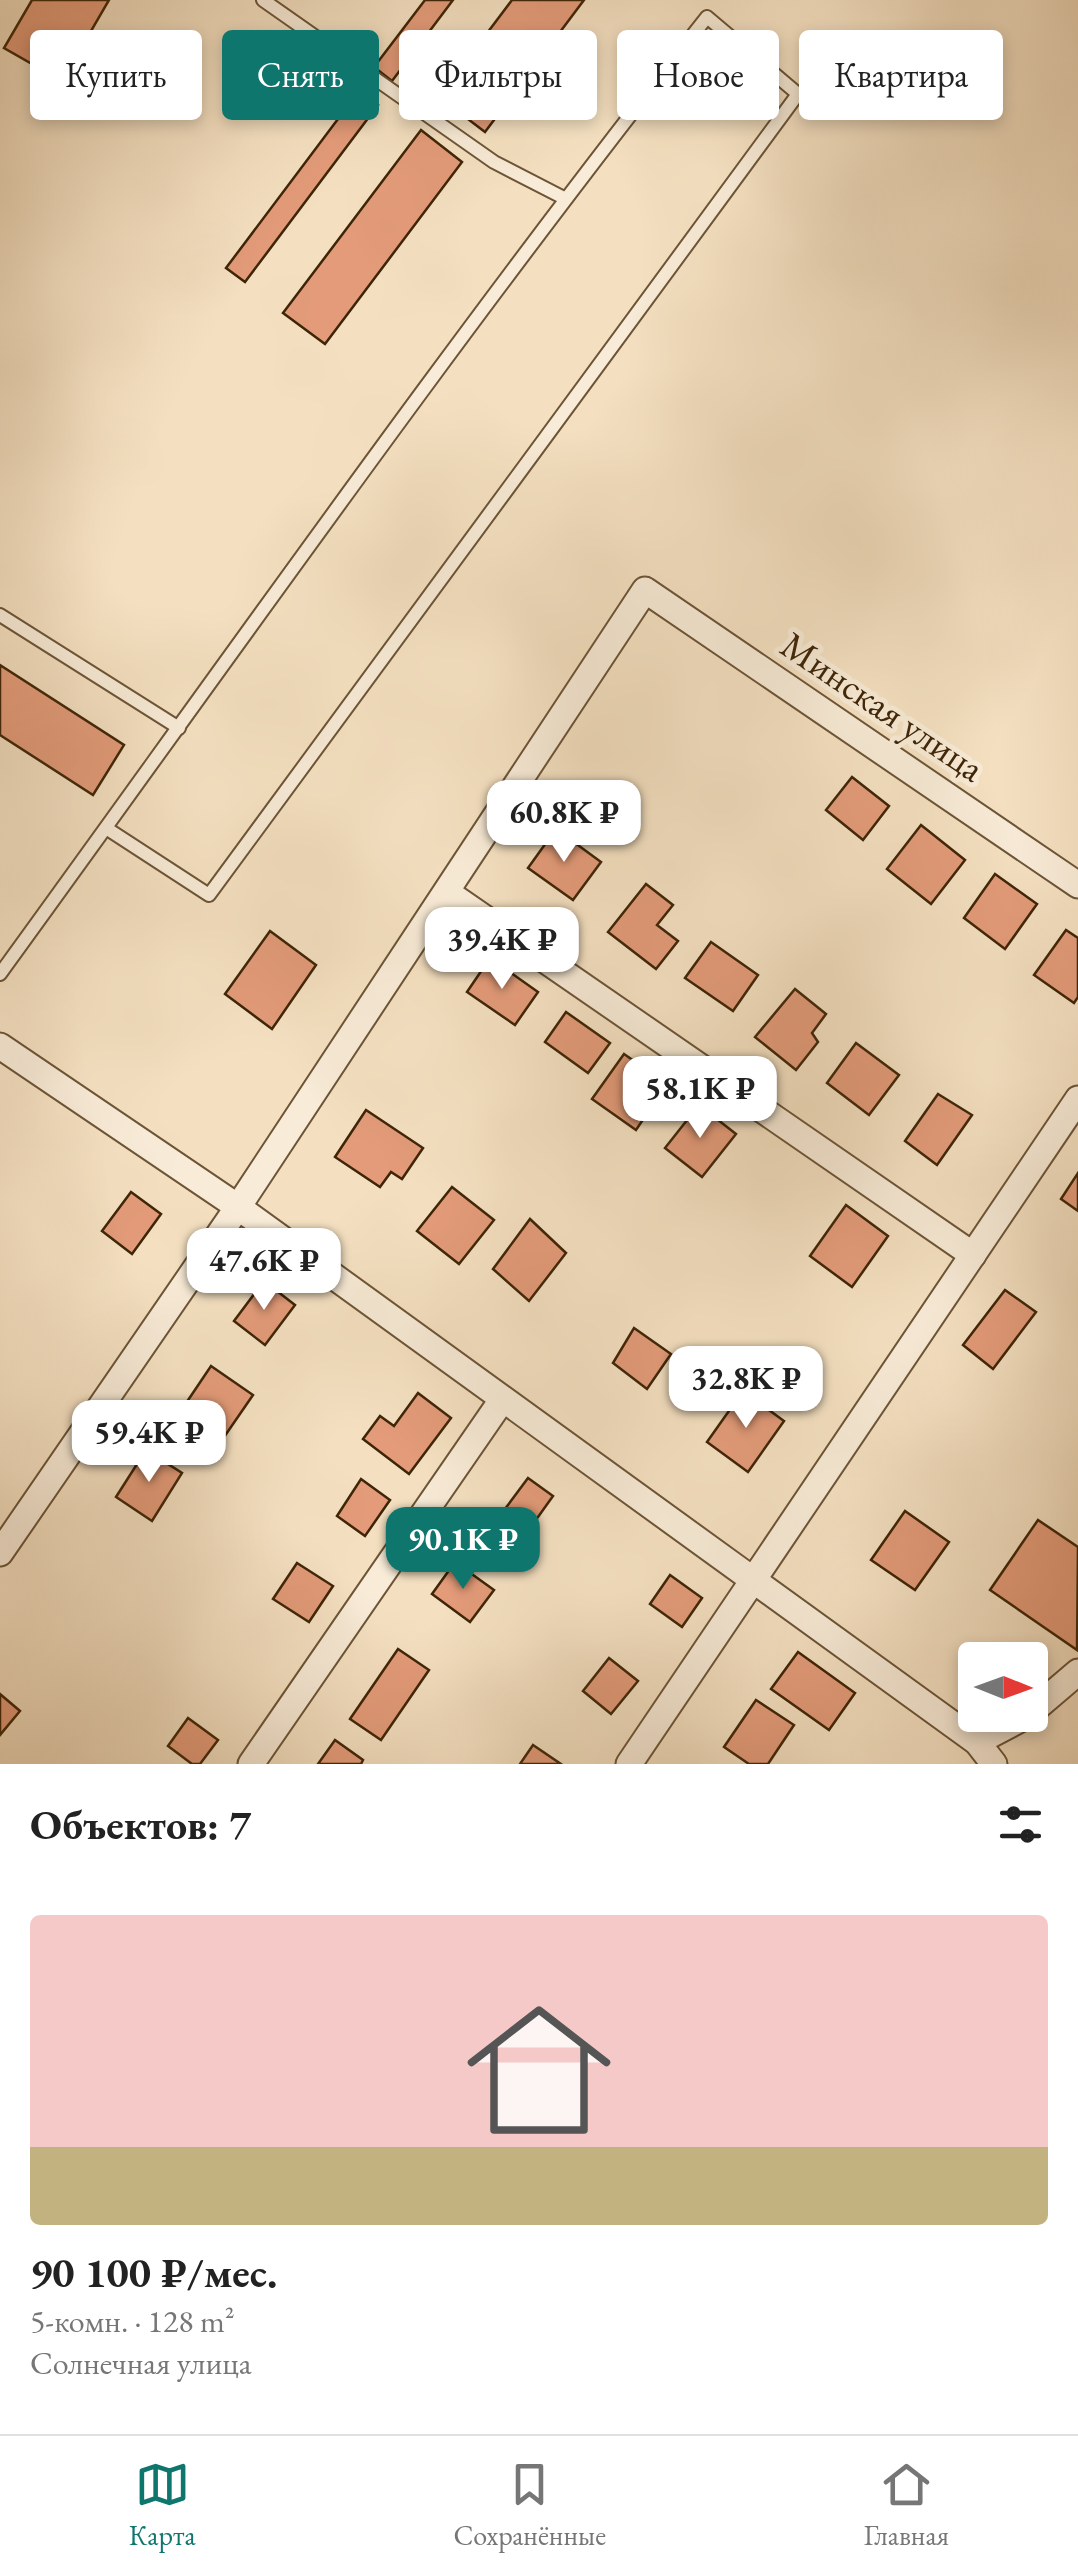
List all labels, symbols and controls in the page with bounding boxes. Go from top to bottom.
chip: Купить [30,30,202,120]
chip: Снять [222,30,379,120]
chip: Фильтры [399,30,597,120]
chip: Новое [617,30,779,120]
chip: Квартира [799,30,1003,120]
street label: Минская улица [772,620,995,793]
pin: 60.8K ₽ [472,780,656,865]
text: 60.8K ₽ [509,791,619,833]
pin: 39.4K ₽ [410,907,594,992]
text: 39.4K ₽ [447,918,557,960]
pin: 58.1K ₽ [608,1056,792,1141]
text: 58.1K ₽ [645,1067,755,1109]
pin: 47.6K ₽ [172,1228,356,1313]
text: 47.6K ₽ [209,1239,319,1281]
pin: 32.8K ₽ [654,1346,838,1431]
text: 32.8K ₽ [691,1357,801,1399]
pin: 59.4K ₽ [57,1400,241,1485]
text: 59.4K ₽ [94,1411,204,1453]
pin: 90.1K ₽ [371,1507,555,1592]
text: 90.1K ₽ [408,1518,518,1560]
north arrow [958,1642,1048,1732]
map controls [958,1642,1048,1732]
text: Объектов: 7 [30,1797,251,1852]
icon: filters [993,1797,1048,1852]
icon: home [449,1980,629,2160]
text: 90 100 ₽/мес. [30,2245,277,2300]
text: 5-комн. · 128 m² [30,2300,235,2342]
text: Солнечная улица [30,2342,252,2384]
tab: Карта [129,2457,196,2553]
tab: Сохранённые [453,2457,606,2553]
tab: Главная [864,2457,949,2553]

